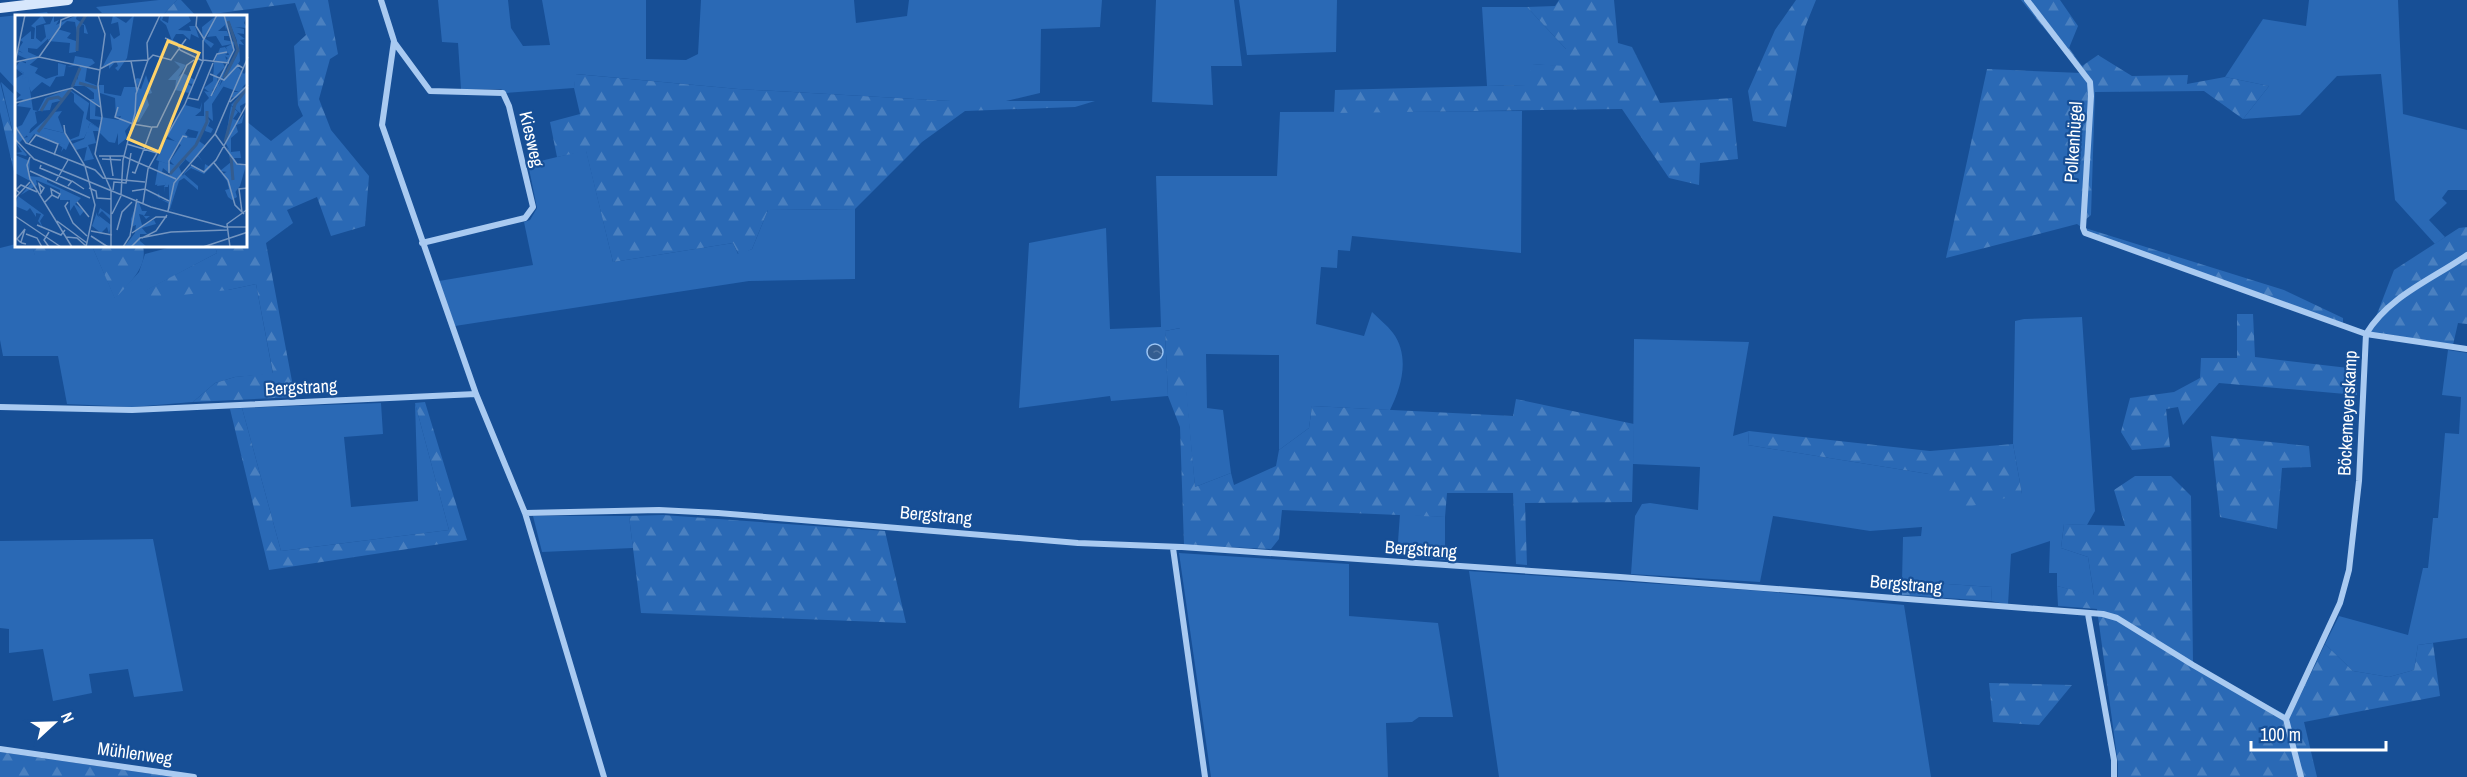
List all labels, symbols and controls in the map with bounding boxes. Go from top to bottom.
inset map [15,15,248,248]
street label: Polkenhügel [2058,101,2088,183]
street label: Kiesweg [513,109,551,170]
street label: Böckemeyerskamp [2331,350,2363,476]
street label: Bergstrang [264,373,338,401]
street label: Bergstrang [899,499,974,531]
street label: Bergstrang [1384,534,1459,564]
street label: Bergstrang [1869,568,1944,600]
north arrow [24,693,84,753]
text: N [56,709,80,726]
scale bar [2251,714,2386,752]
text: 100 m [2260,722,2301,747]
street label: Mühlenweg [96,735,175,771]

